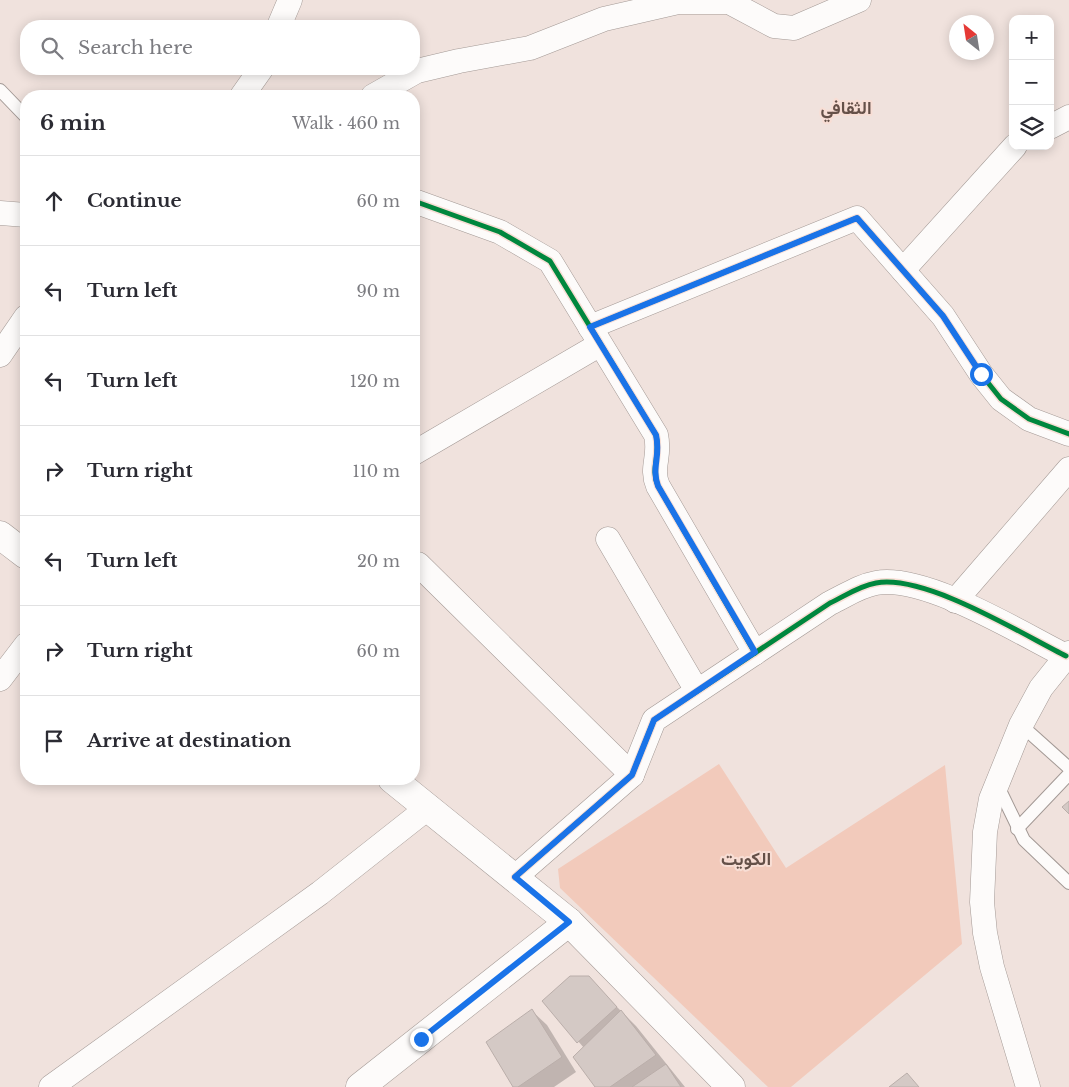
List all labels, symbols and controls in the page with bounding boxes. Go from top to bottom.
north arrow [949,15,994,60]
map controls [1009,15,1054,150]
button: + [1009,15,1054,60]
search box [20,20,420,75]
icon: search [38,34,66,62]
text: Search here [78,36,193,59]
button: − [1009,60,1054,105]
district label: الثقافي [820,97,872,123]
button: layers [1009,105,1054,150]
text: 6 min [40,110,106,136]
text: Walk · 460 m [292,113,400,133]
icon: ahead [40,187,68,215]
text: Continue [87,189,182,212]
text: 60 m [357,191,400,211]
icon: left [40,277,68,305]
text: Turn left [87,279,178,302]
text: 90 m [357,281,400,301]
route start [970,363,993,386]
icon: left [40,367,68,395]
text: Turn left [87,369,178,392]
text: 120 m [350,371,400,391]
icon: right [40,457,68,485]
text: Turn right [87,459,193,482]
text: 110 m [353,461,400,481]
icon: left [40,547,68,575]
text: Turn left [87,549,178,572]
text: 20 m [357,551,400,571]
icon: right [40,637,68,665]
text: Turn right [87,639,193,662]
text: 60 m [357,641,400,661]
icon: arrive [40,727,68,755]
text: Arrive at destination [87,729,291,752]
district label: الكويت [721,848,771,870]
route end [410,1028,433,1051]

